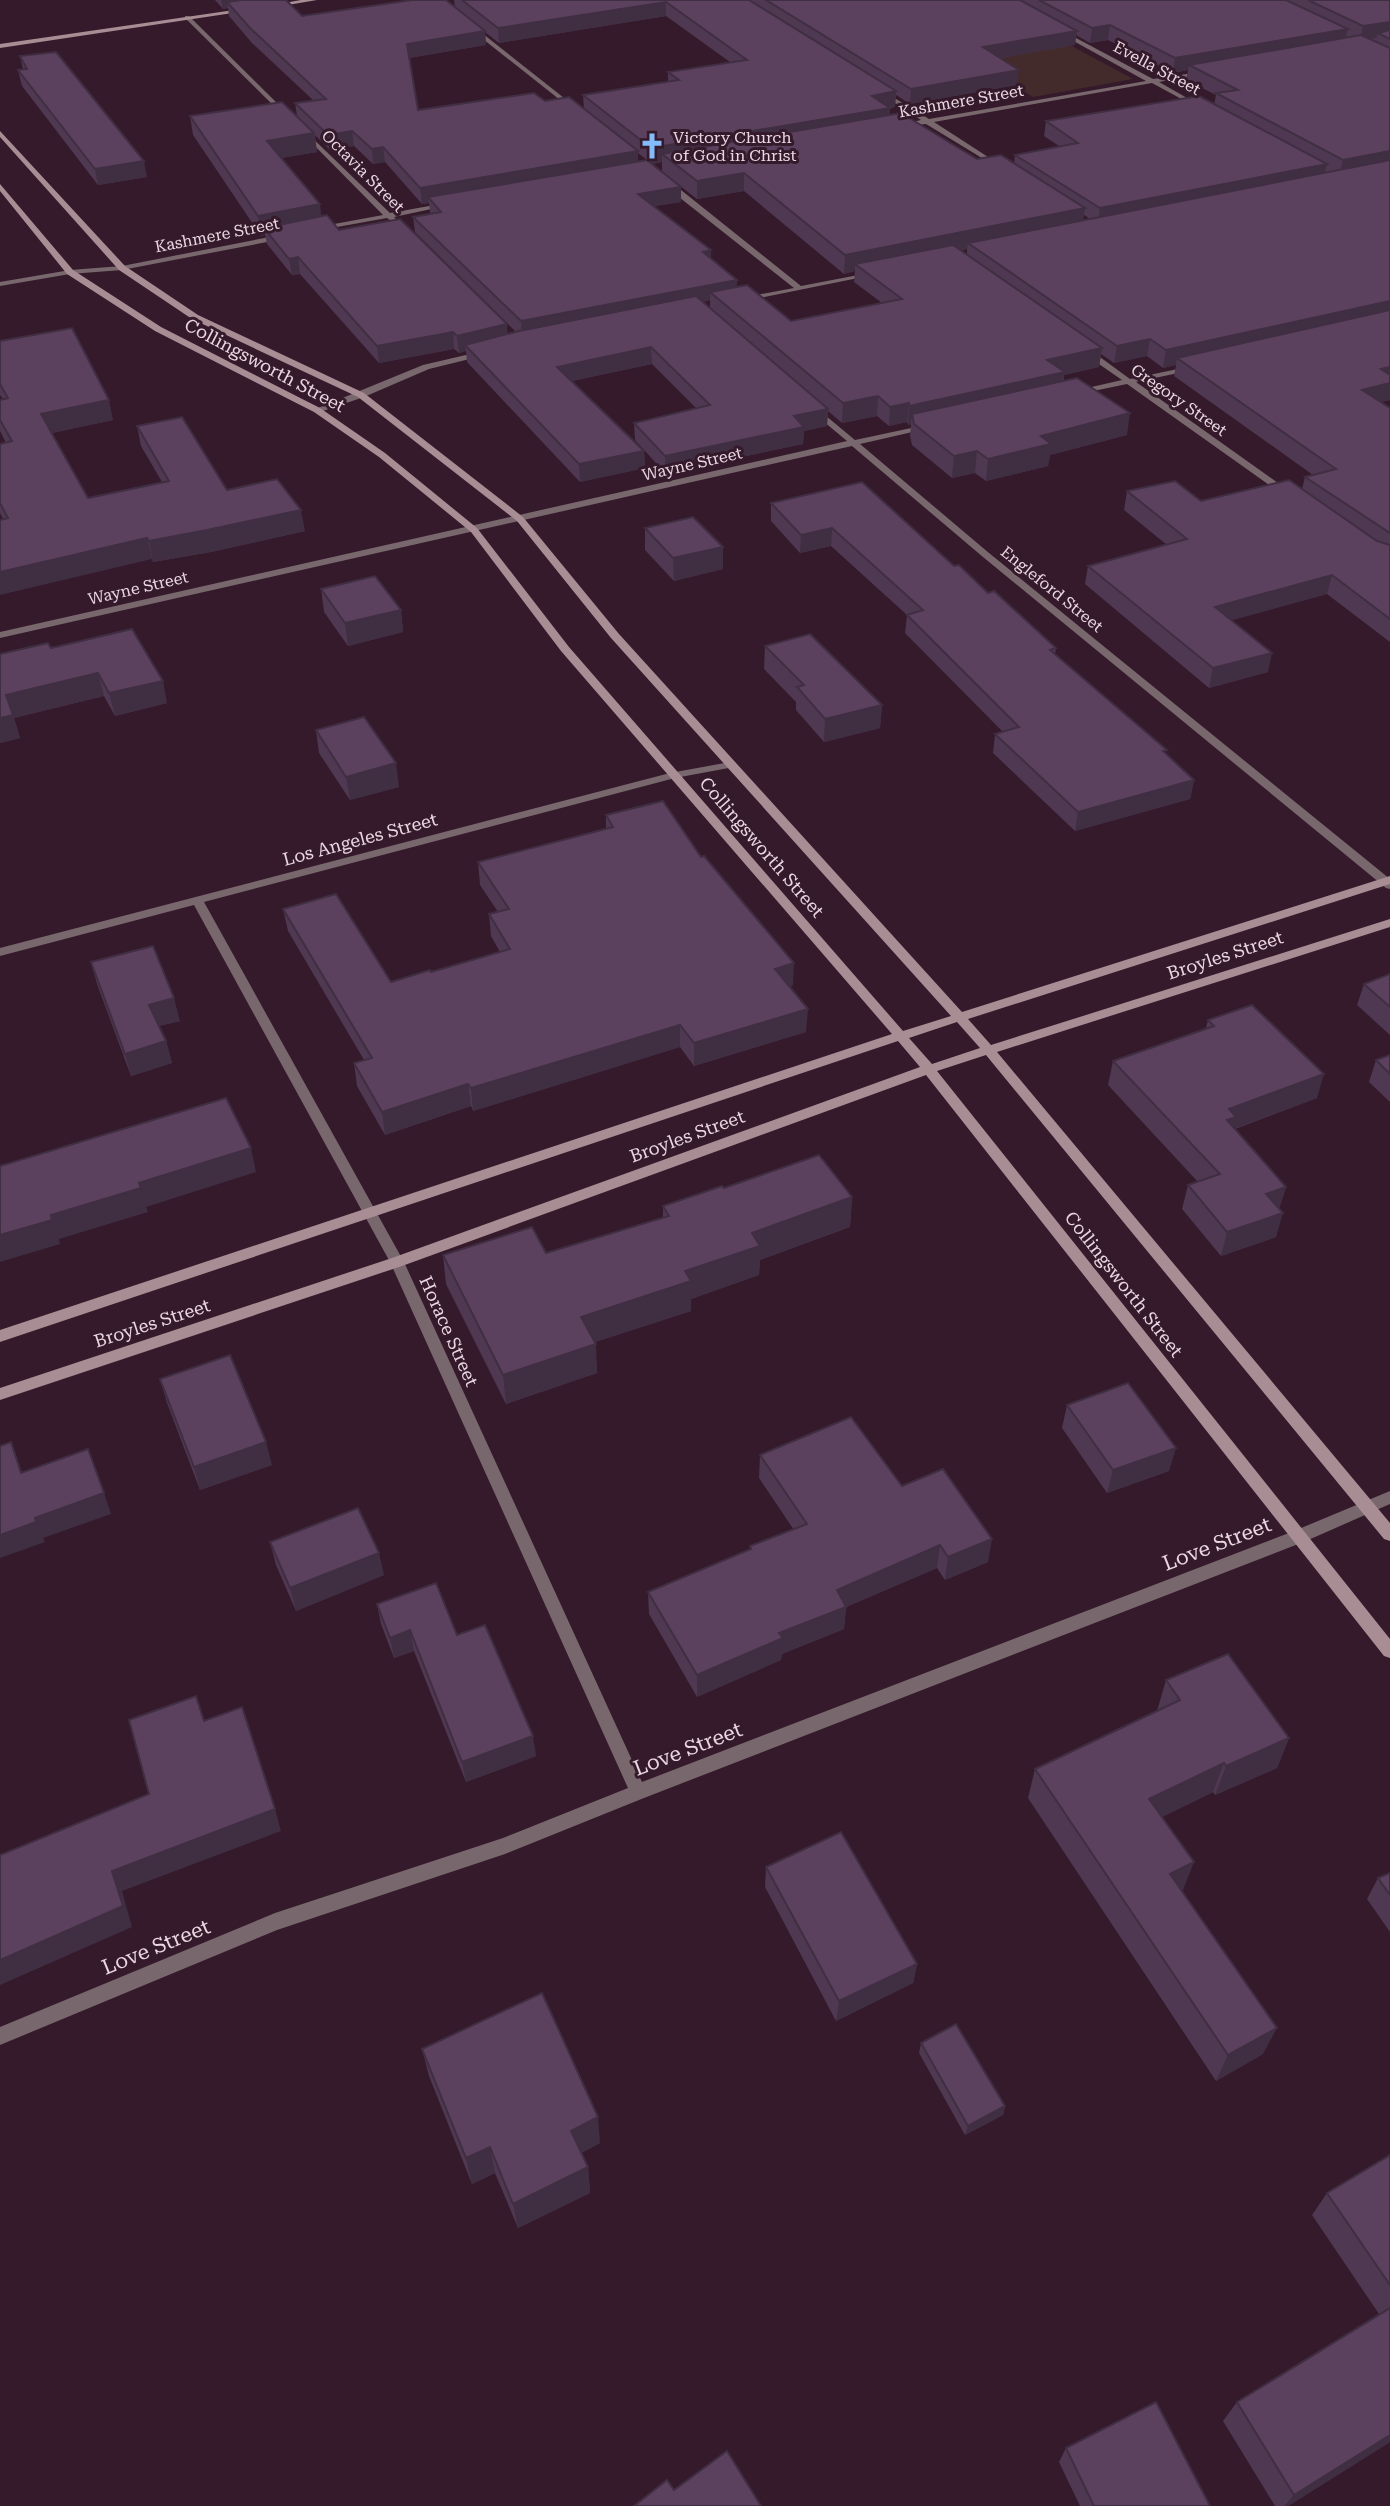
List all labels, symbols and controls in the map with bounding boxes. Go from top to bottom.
street label: Evella Street [1110,37,1204,99]
street label: Kashmere Street [897,81,1025,121]
street label: Octavia Street [318,126,408,216]
place label: Victory Church of God in Christ [673,128,796,165]
church icon: Victory Church of God in Christ [637,131,667,161]
street label: Kashmere Street [153,214,281,256]
street label: Collingsworth Street [181,314,349,416]
street label: Gregory Street [1127,360,1231,440]
street label: Wayne Street [640,443,744,485]
street label: Engleford Street [997,542,1107,636]
street label: Wayne Street [86,567,190,609]
street label: Collingsworth Street [695,773,829,922]
street label: Los Angeles Street [280,808,440,870]
street label: Broyles Street [1164,926,1286,984]
street label: Broyles Street [627,1105,748,1167]
street label: Collingsworth Street [1061,1207,1188,1361]
street label: Horace Street [415,1272,483,1390]
street label: Broyles Street [91,1294,213,1352]
street label: Love Street [1159,1512,1275,1576]
street label: Love Street [630,1717,746,1781]
street label: Love Street [98,1914,214,1980]

